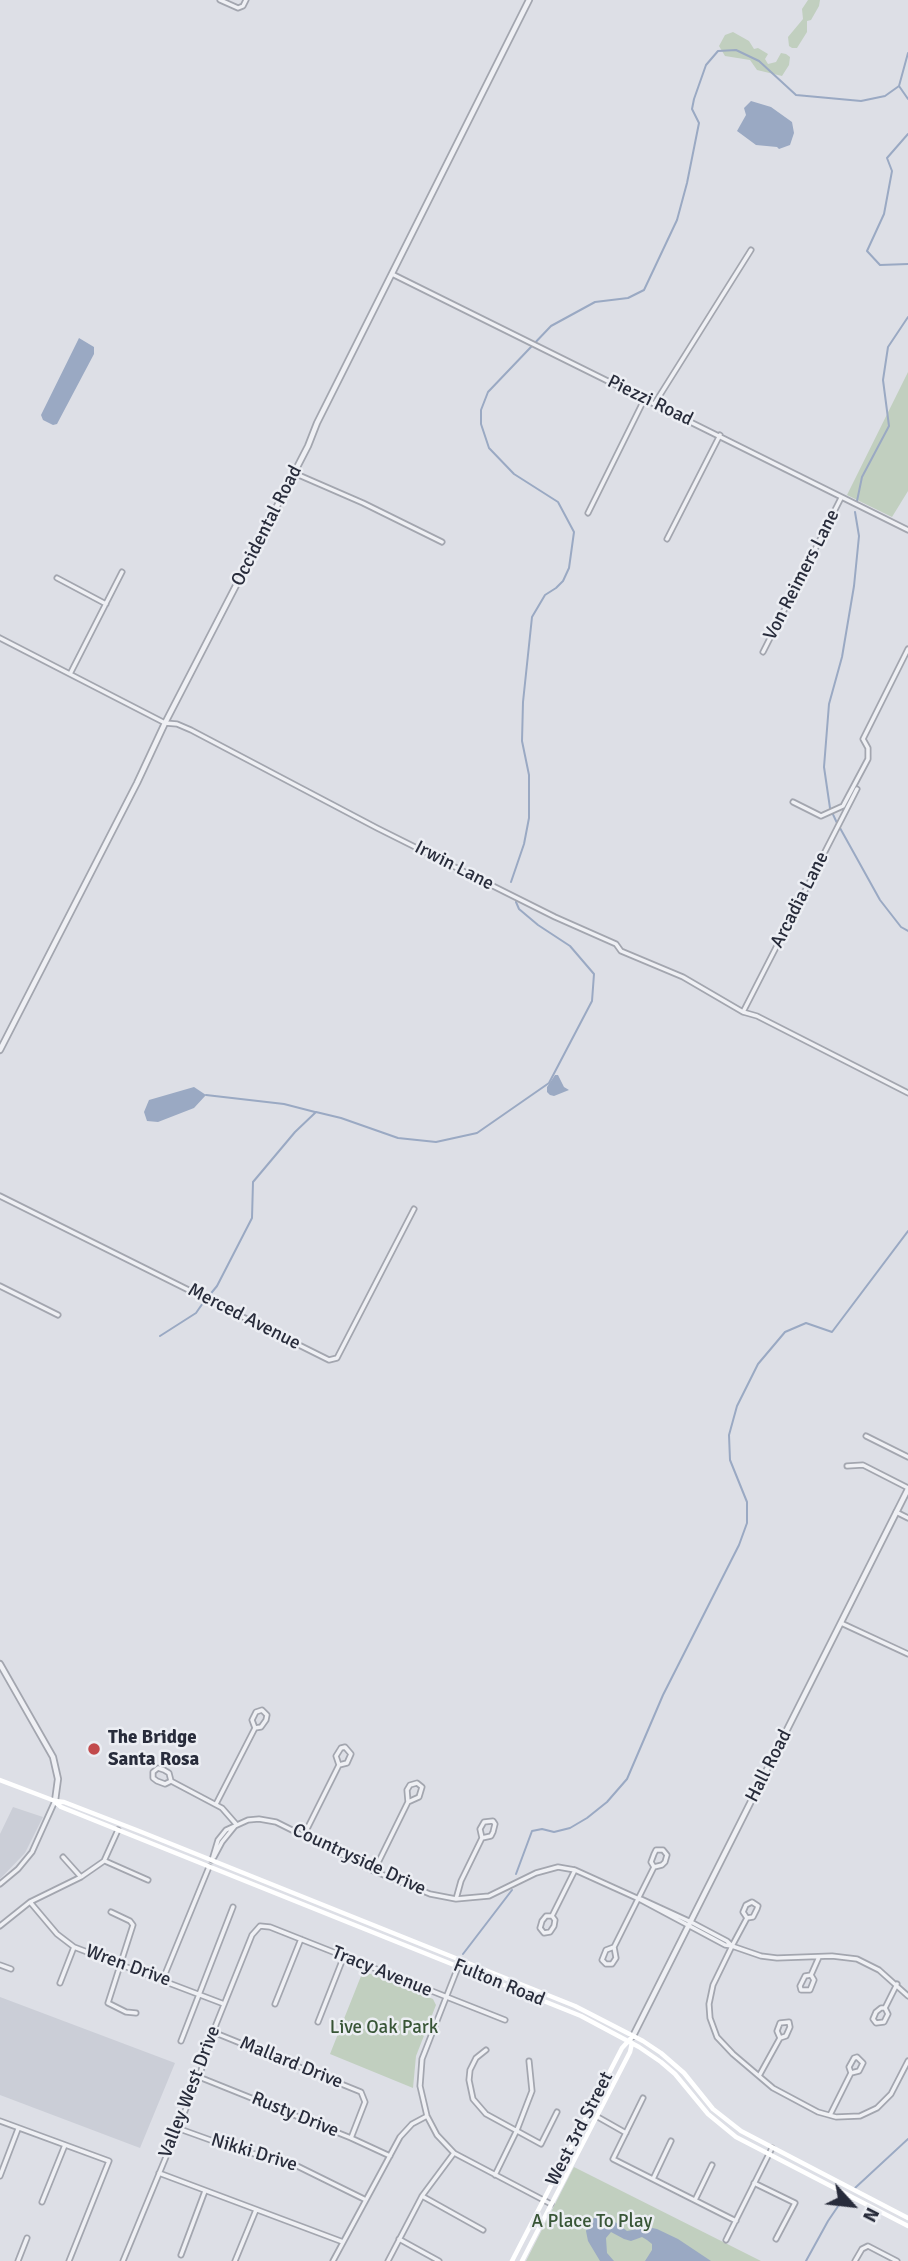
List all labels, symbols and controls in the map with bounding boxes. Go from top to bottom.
street label: Piezzi Road [603,371,697,431]
street label: Occidental Road [227,462,307,590]
street label: Von Reimers Lane [759,506,845,644]
street label: Irwin Lane [411,836,497,896]
street label: Arcadia Lane [766,848,834,952]
street label: Merced Avenue [184,1279,304,1355]
street label: Hall Road [741,1726,797,1806]
place label: The Bridge Santa Rosa [108,1727,199,1771]
marker: The Bridge Santa Rosa [86,1741,102,1757]
street label: Countryside Drive [289,1819,429,1901]
street label: Wren Drive [82,1940,174,1992]
street label: Tracy Avenue [328,1942,436,2002]
street label: Fulton Road [450,1954,548,2012]
park label: Live Oak Park [330,2017,438,2039]
street label: Valley West Drive [154,2023,226,2161]
street label: Mallard Drive [236,2032,346,2094]
street label: West 3rd Street [541,2068,619,2190]
street label: Rusty Drive [248,2087,342,2143]
street label: Nikki Drive [208,2129,300,2177]
north arrow [817,2170,887,2240]
text: N [857,2203,884,2226]
park label: A Place To Play [532,2211,652,2233]

